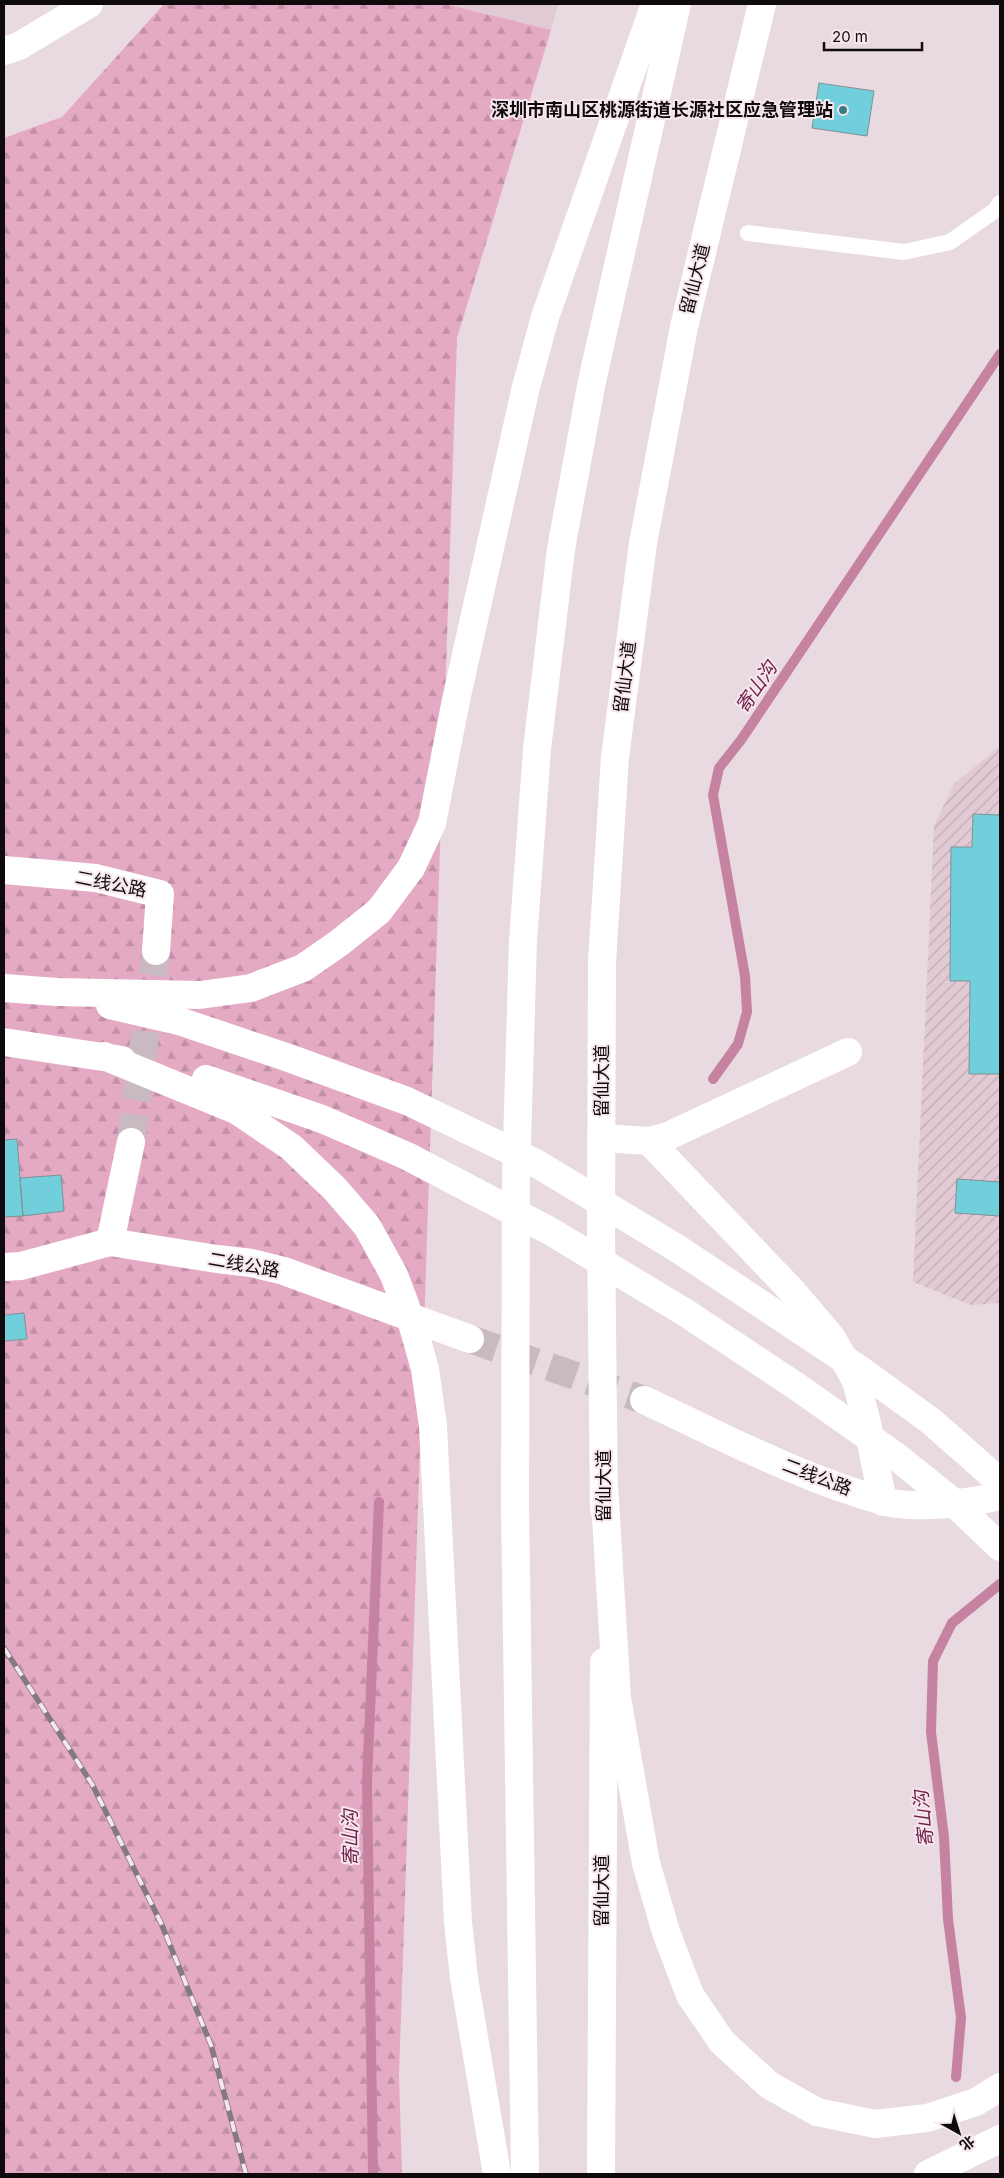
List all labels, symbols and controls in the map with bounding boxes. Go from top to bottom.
scale bar [824,20,922,52]
text: 20 m [832,27,868,46]
place label: 深圳市南山区桃源街道长源社区应急管理站 [491,99,833,120]
marker: 深圳市南山区桃源街道长源社区应急管理站 [837,104,849,116]
street label: 留仙大道 [676,241,713,316]
street label: 留仙大道 [610,640,639,714]
water label: 寄山沟 [731,656,783,717]
street label: 二线公路 [74,866,148,901]
street label: 留仙大道 [591,1045,612,1117]
street label: 二线公路 [207,1248,281,1281]
street label: 留仙大道 [593,1450,614,1522]
street label: 二线公路 [780,1454,855,1499]
water label: 寄山沟 [909,1787,938,1849]
water label: 寄山沟 [338,1807,362,1867]
street label: 留仙大道 [591,1855,612,1927]
north arrow [934,2108,984,2158]
text: 北 [957,2132,978,2155]

